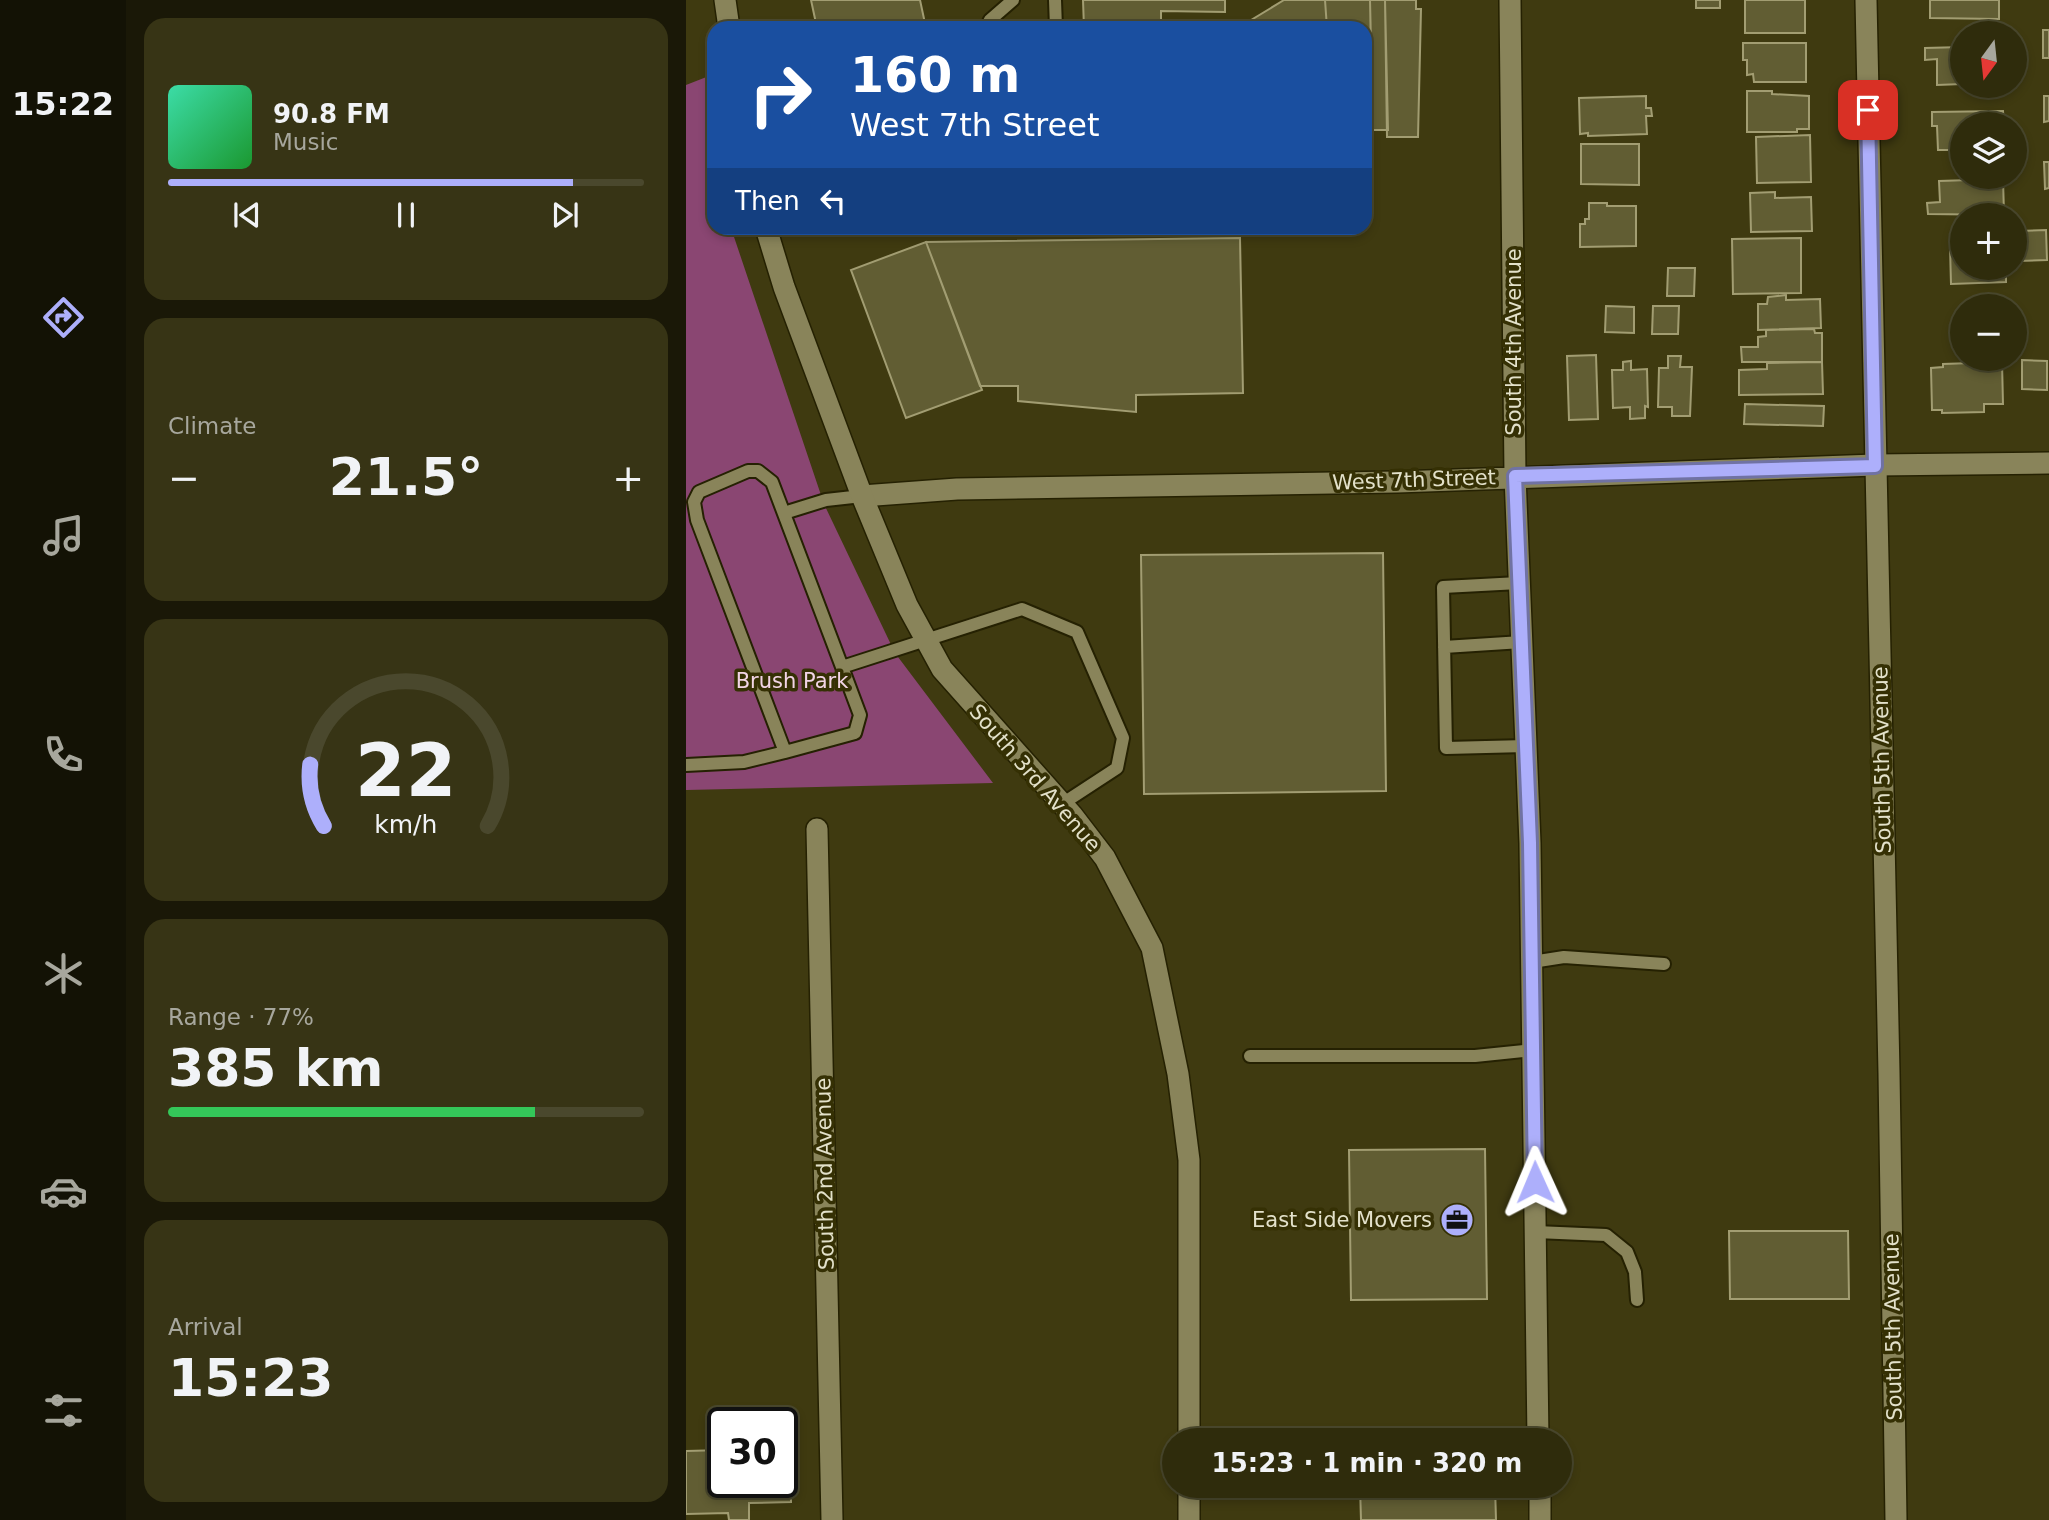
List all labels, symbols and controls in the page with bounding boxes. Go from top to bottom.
north arrow [1950,21,2026,98]
map controls [1950,21,2027,371]
text: 160 m [850,47,1020,104]
icon: right [735,49,826,140]
pin [1838,80,1898,140]
text: 15:22 [12,85,114,123]
icon: arrive [1849,91,1887,129]
text: 90.8 FM [273,99,390,129]
text: West 7th Street [850,106,1099,144]
button: layers [1950,112,2027,189]
text: Music [273,129,338,155]
icon: left [814,182,852,220]
text: Then [735,186,800,216]
icon: previous [228,196,266,234]
icon: pause [387,196,425,234]
icon: next [546,196,584,234]
button: + [1950,203,2027,280]
street label: South 4th Avenue [1502,248,1526,436]
icon: directions [39,293,88,342]
button: − [1950,294,2027,371]
text: Climate [168,413,257,439]
text: 21.5° [329,447,483,507]
text: − [168,456,200,500]
text: + [612,456,644,500]
street label: West 7th Street [1332,465,1496,495]
icon: music [39,511,88,560]
street label: South 5th Avenue [1868,666,1896,854]
park label: Brush Park [736,669,849,693]
street label: South 3rd Avenue [964,699,1106,857]
text: 22 [355,728,457,813]
icon: phone [39,730,88,779]
text: km/h [374,810,438,839]
icon: climate [39,949,88,998]
text: Range · 77% [168,1004,314,1030]
text: 385 km [168,1038,383,1098]
street label: South 2nd Avenue [811,1078,839,1270]
position arrow [1498,1145,1572,1219]
icon: car [39,1167,88,1216]
office icon: East Side Movers [1438,1201,1476,1239]
place label: East Side Movers [1252,1208,1432,1232]
street label: South 5th Avenue [1879,1233,1907,1421]
text: Arrival [168,1314,243,1340]
text: 15:23 [168,1348,334,1408]
icon: filters [39,1386,88,1435]
speed limit sign: 30 [707,1407,798,1498]
text: 15:23 · 1 min · 320 m [1212,1448,1522,1478]

